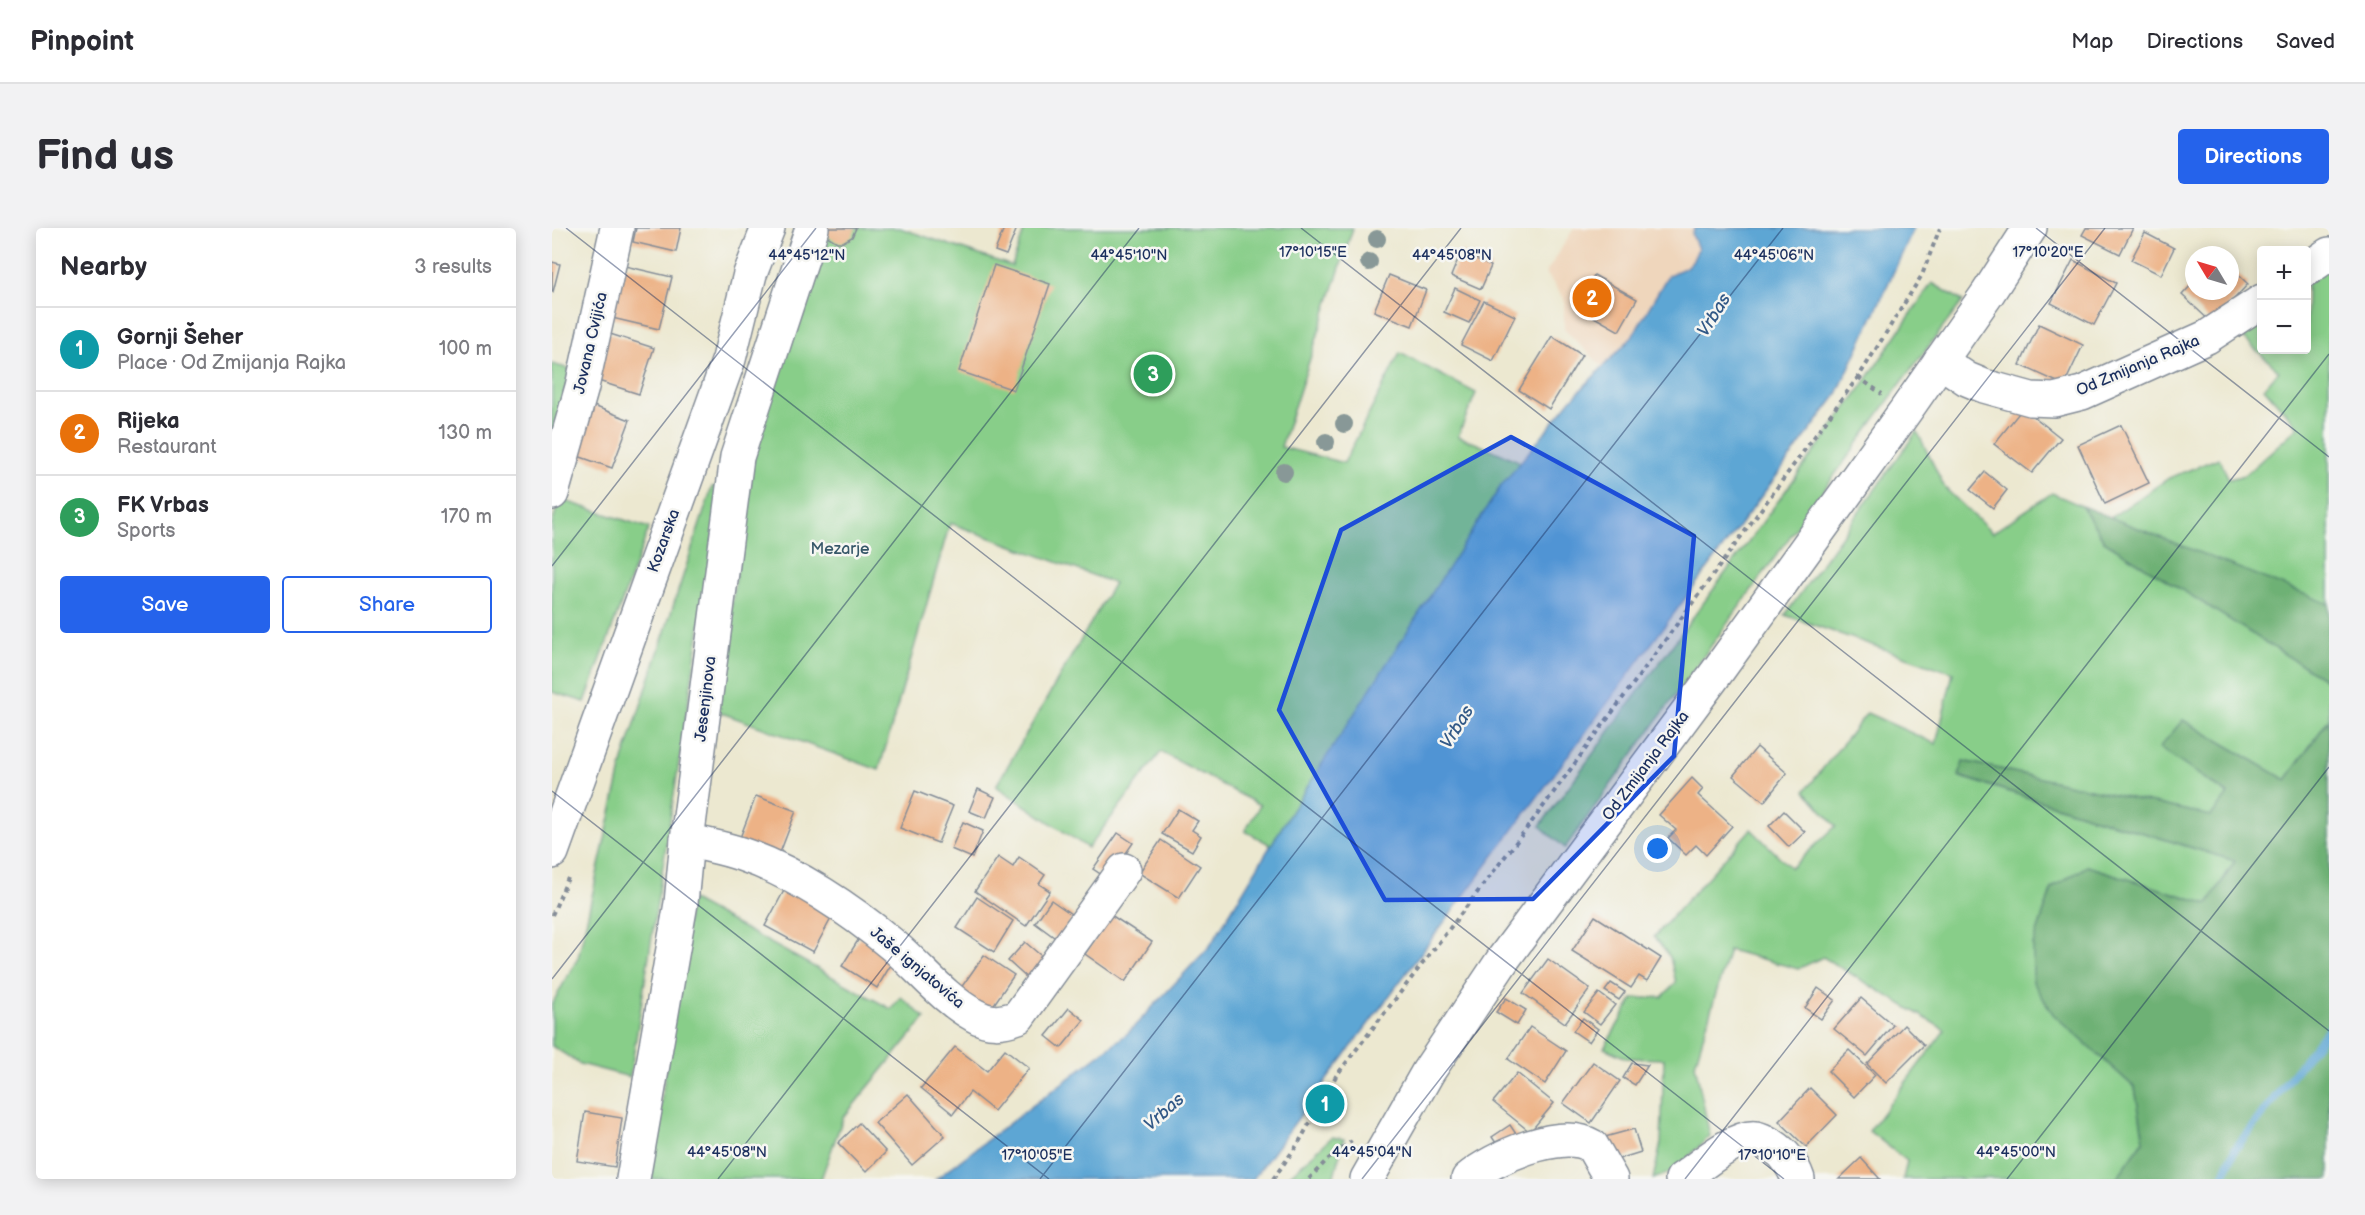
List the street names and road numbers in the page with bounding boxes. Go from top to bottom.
street label: Jovana Cvijića [570,290,612,396]
street label: Od Zmijanja Rajka [2073,331,2203,401]
street label: Kozarska [644,507,684,575]
street label: Jesenjinova [691,655,721,743]
street label: Od Zmijanja Rajka [1599,707,1693,825]
street label: Jaše ignjatovića [866,923,968,1013]

